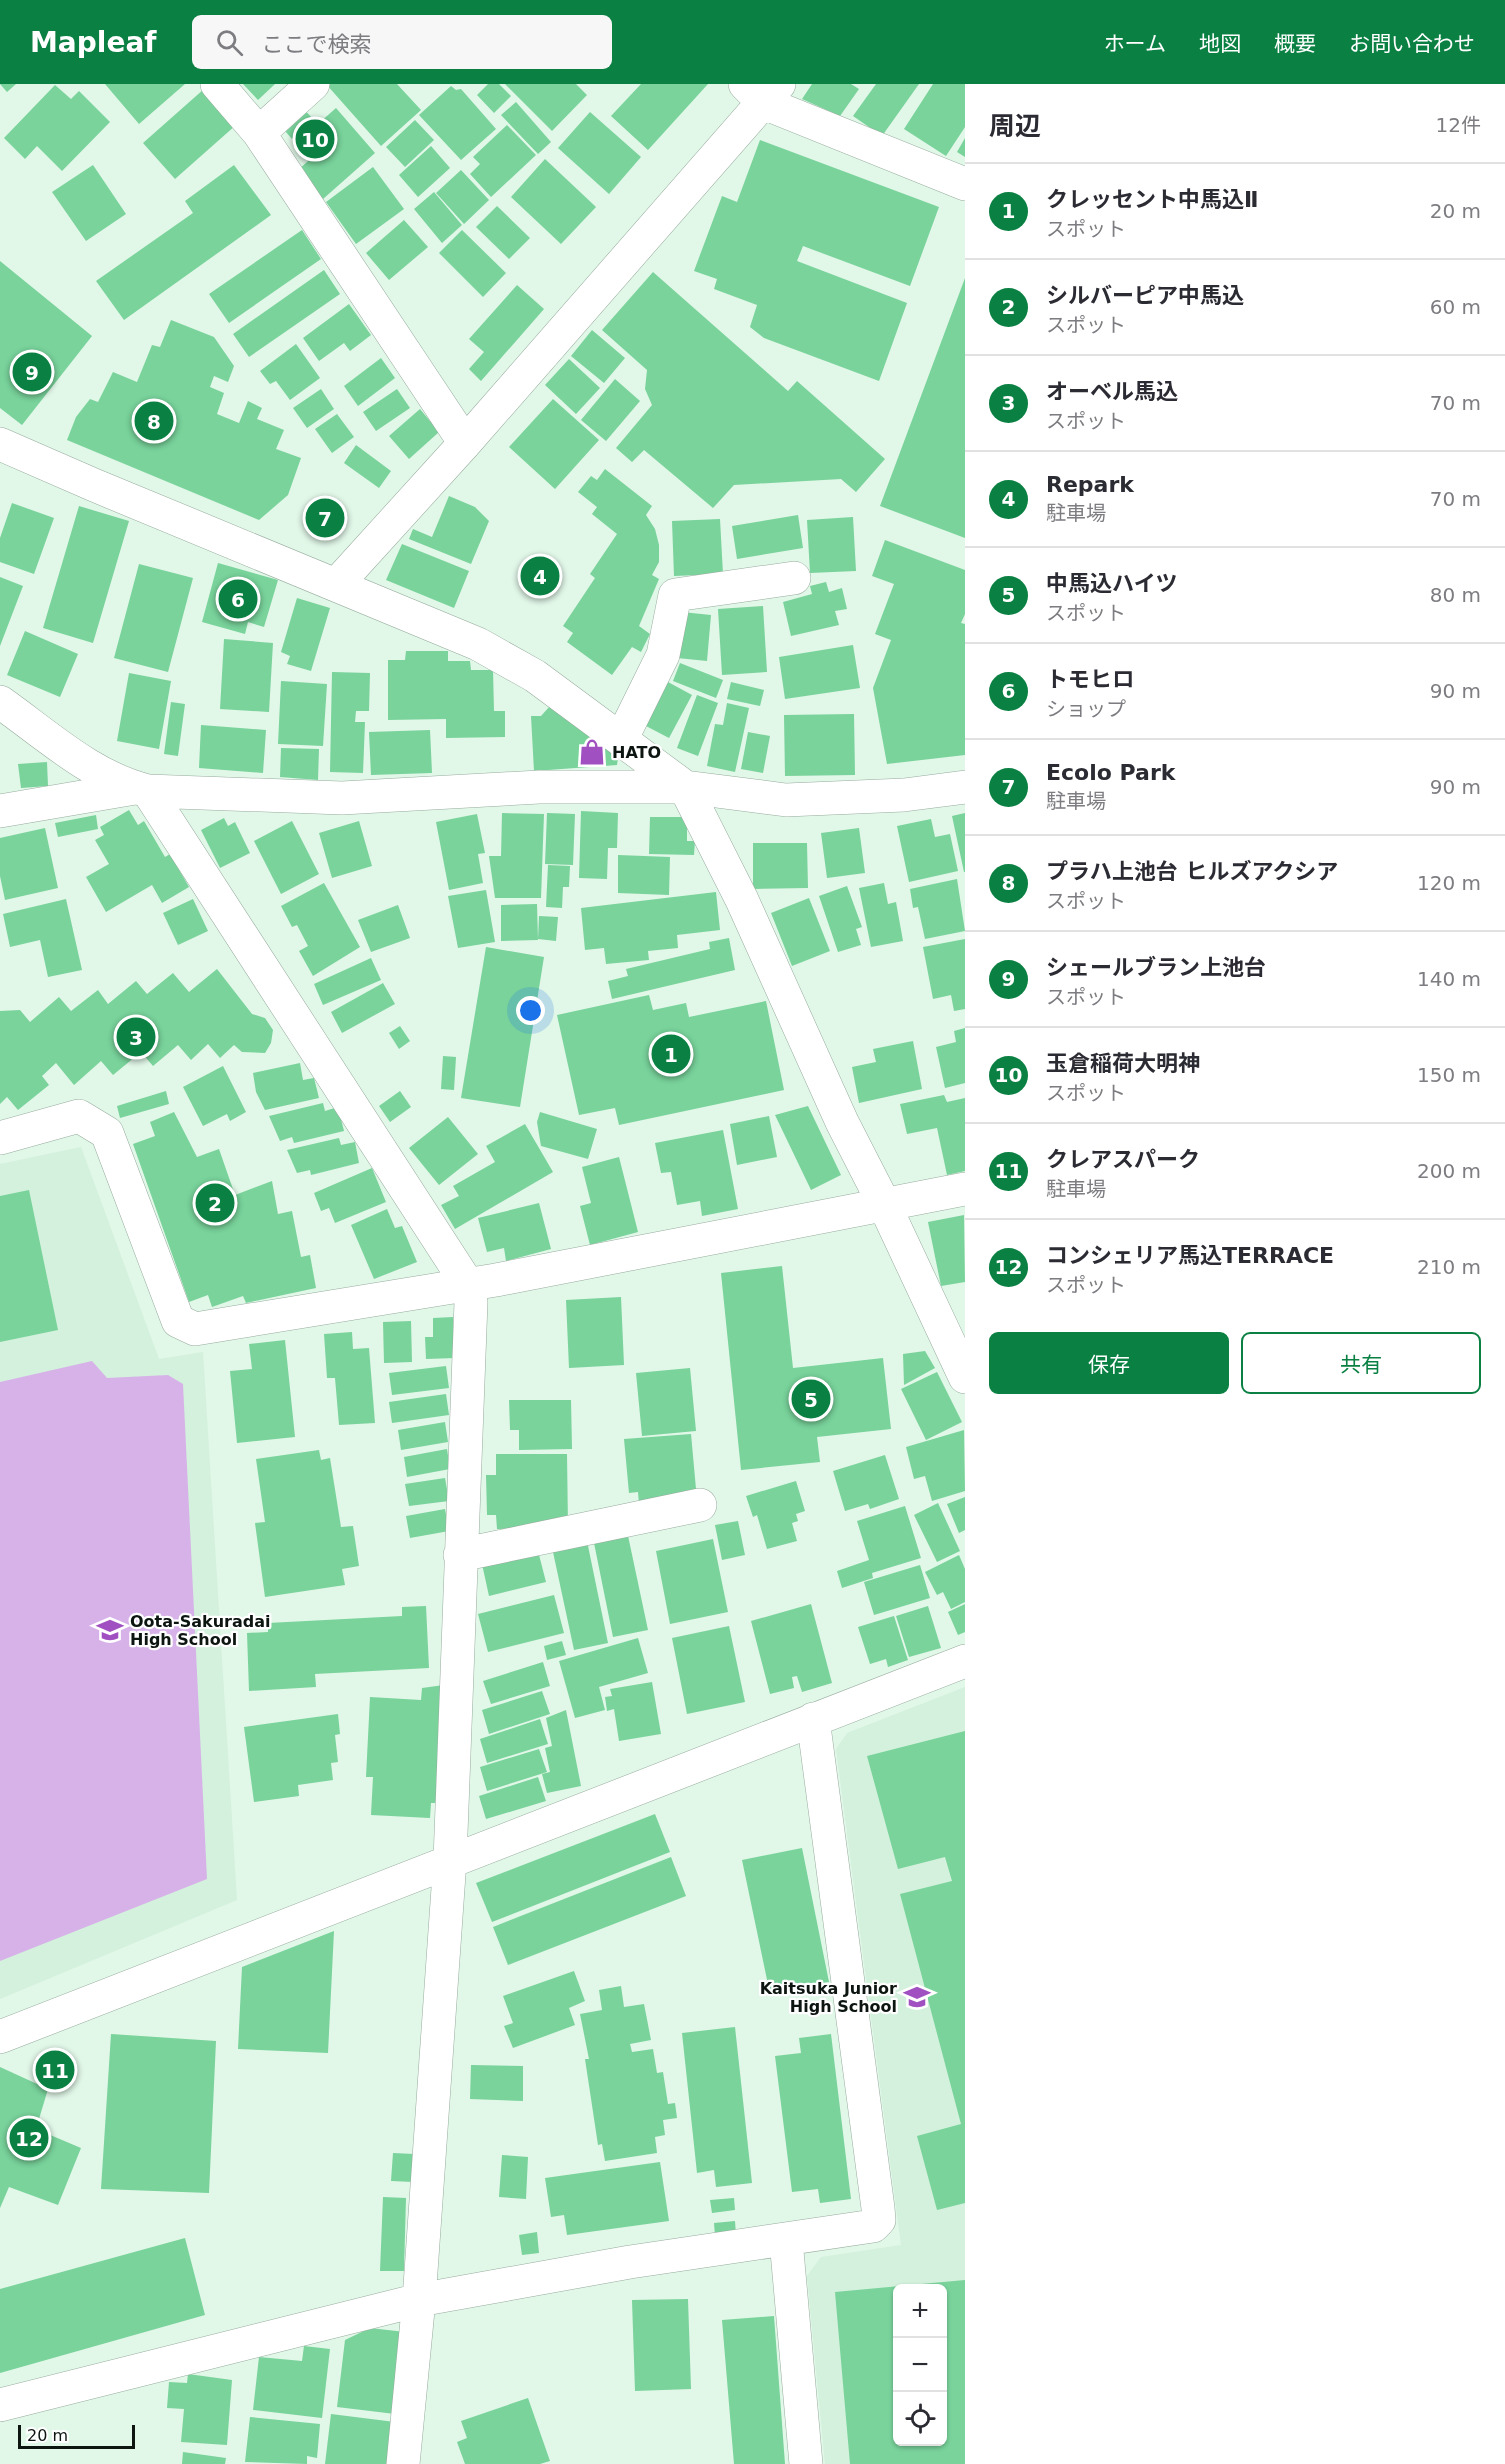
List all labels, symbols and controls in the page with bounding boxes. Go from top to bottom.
search box [192,15,612,69]
text: Mapleaf [30,26,156,59]
icon: search [213,26,246,59]
text: ここで検索 [261,32,371,57]
text: ホーム [1104,32,1166,56]
text: 地図 [1199,32,1241,56]
text: 概要 [1274,32,1316,56]
text: お問い合わせ [1349,32,1475,56]
text: 周辺 [989,111,1041,141]
text: 12件 [1436,113,1481,137]
pin: 10 [296,116,334,162]
text: クレッセント中馬込Ⅱ [1046,187,1259,212]
text: 1 [1002,199,1015,223]
text: 20 m [1430,199,1481,223]
text: スポット [1046,217,1126,241]
text: シルバーピア中馬込 [1046,283,1244,308]
text: 2 [1002,295,1015,319]
text: 60 m [1430,295,1481,319]
text: スポット [1046,313,1126,337]
pin: 9 [12,350,51,394]
text: オーベル馬込 [1046,379,1178,404]
text: 3 [1002,391,1015,415]
text: 70 m [1430,391,1481,415]
pin: 8 [134,398,174,444]
text: スポット [1046,409,1126,433]
text: Repark [1046,472,1134,497]
text: 4 [1002,487,1015,511]
text: 70 m [1430,487,1481,511]
pin: 7 [306,496,344,540]
text: 駐車場 [1046,501,1106,525]
pin: 4 [520,554,560,598]
text: 中馬込ハイツ [1046,571,1178,596]
pin: 6 [218,576,258,622]
text: 5 [1002,583,1015,607]
text: 80 m [1430,583,1481,607]
text: スポット [1046,601,1126,625]
text: トモヒロ [1046,667,1134,692]
text: 6 [1002,679,1015,703]
text: 90 m [1430,679,1481,703]
text: ショップ [1046,697,1126,721]
shop icon: HATO [577,737,607,767]
place label: HATO [612,743,661,762]
text: Ecolo Park [1046,760,1175,785]
text: 7 [1002,775,1015,799]
text: 90 m [1430,775,1481,799]
text: 駐車場 [1046,789,1106,813]
text: プラハ上池台 ヒルズアクシア [1046,859,1338,884]
text: 8 [1002,871,1015,895]
text: 120 m [1417,871,1481,895]
text: スポット [1046,889,1126,913]
text: シェールブラン上池台 [1046,955,1266,980]
text: 9 [1002,967,1015,991]
text: 140 m [1417,967,1481,991]
text: スポット [1046,985,1126,1009]
your location [516,996,545,1025]
pin: 3 [116,1014,156,1060]
pin: 1 [652,1032,690,1076]
text: 玉倉稲荷大明神 [1046,1051,1200,1076]
text: 10 [995,1063,1022,1087]
text: 150 m [1417,1063,1481,1087]
text: スポット [1046,1081,1126,1105]
text: クレアスパーク [1046,1147,1200,1172]
text: 11 [995,1159,1022,1183]
text: 200 m [1417,1159,1481,1183]
text: 駐車場 [1046,1177,1106,1201]
pin: 2 [196,1180,234,1226]
text: コンシェリア馬込TERRACE [1046,1243,1334,1268]
text: 12 [995,1255,1022,1279]
text: 210 m [1417,1255,1481,1279]
text: スポット [1046,1273,1126,1297]
button: 保存 [989,1332,1229,1394]
button: 共有 [1241,1332,1481,1394]
pin: 5 [792,1376,830,1422]
place label: Oota-Sakuradai High School [130,1612,270,1649]
school or university icon: Oota-Sakuradai High School [95,1615,125,1645]
place label: Kaitsuka Junior High School [760,1979,897,2016]
school or university icon: Kaitsuka Junior High School [902,1982,932,2012]
pin: 11 [36,2048,74,2092]
pin: 12 [9,2116,48,2160]
map controls [893,2284,947,2446]
button: + [893,2284,947,2338]
button: − [893,2338,947,2392]
button: locate [893,2392,947,2446]
scale bar [18,2422,135,2450]
text: 20 m [27,2426,68,2445]

